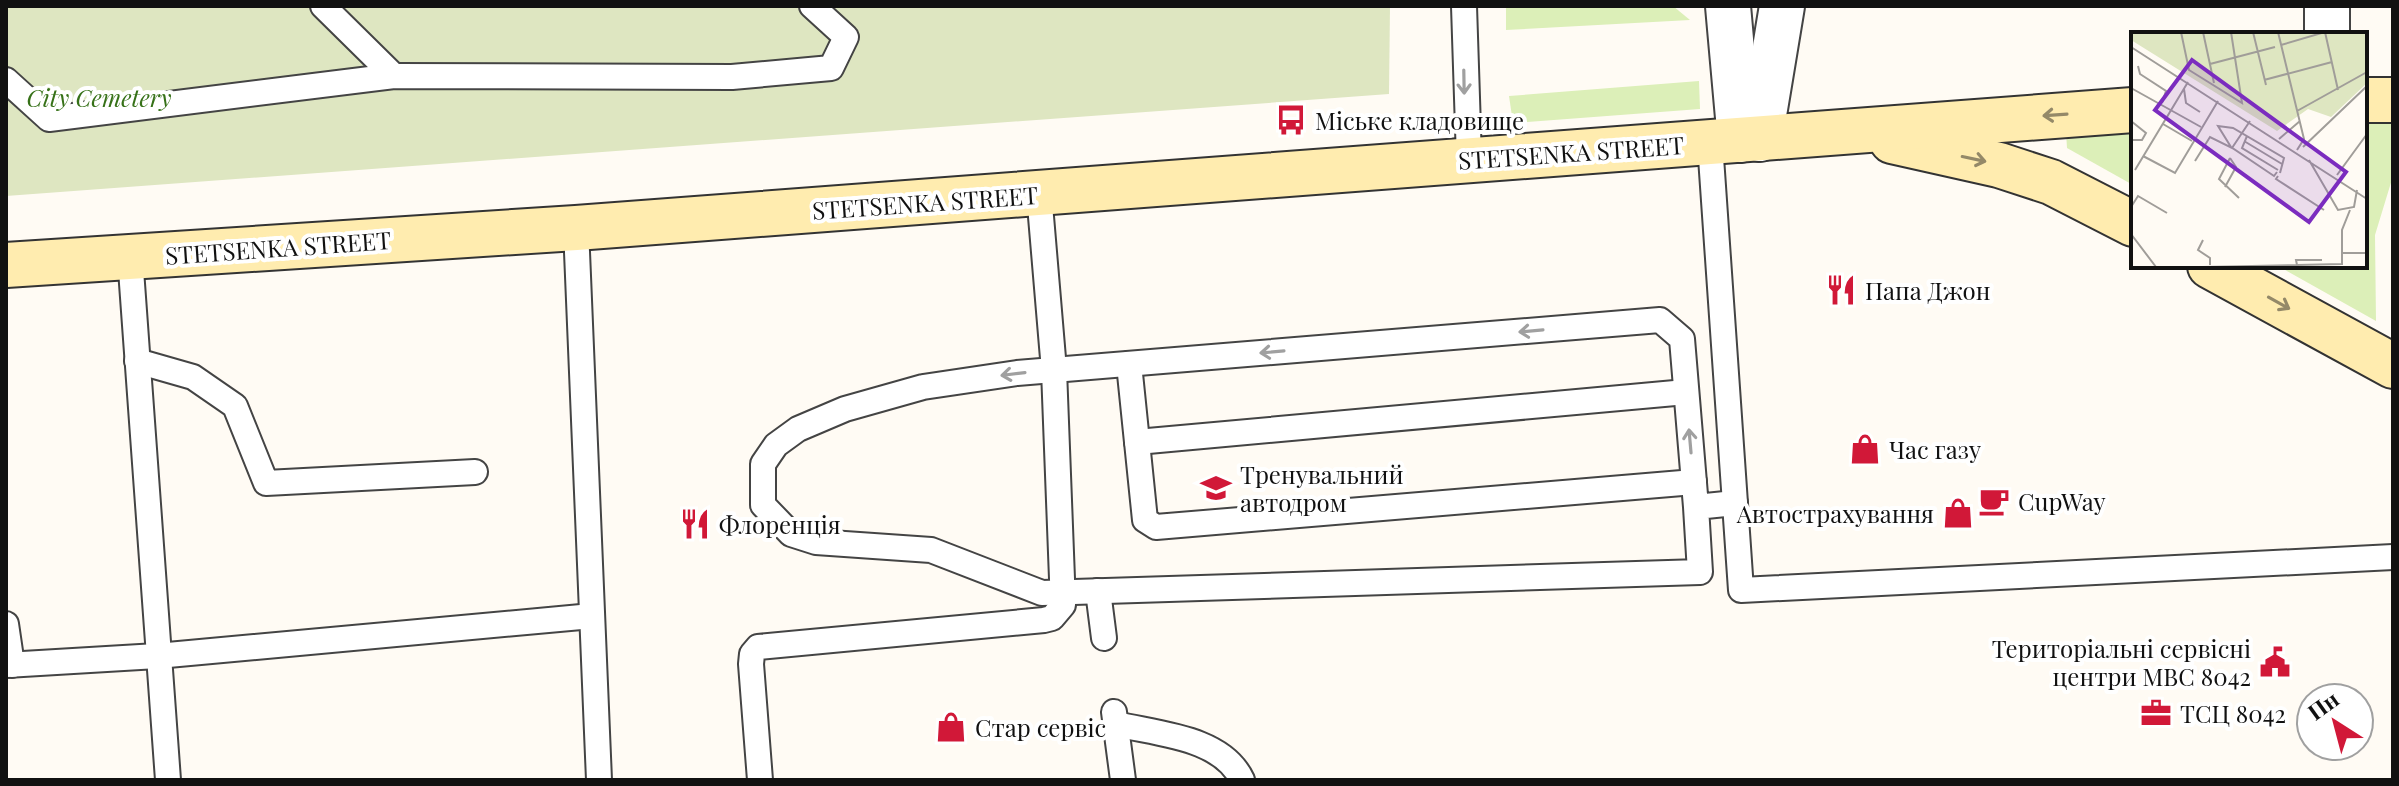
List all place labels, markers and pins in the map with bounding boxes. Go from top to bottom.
bus stop icon: Міське кладовище [1274,103,1308,137]
place label: Міське кладовище [1315,104,1524,136]
restaurant icon: Папа Джон [1824,273,1858,307]
place label: Папа Джон [1865,274,1990,306]
shop icon: Час газу [1848,432,1882,466]
place label: Час газу [1889,433,1981,465]
place label: Тренувальний автодром [1240,458,1404,518]
school or university icon: Тренувальний автодром [1199,471,1233,505]
cafe icon: CupWay [1977,484,2011,518]
place label: CupWay [2018,485,2106,517]
shop icon: Автострахування [1941,496,1975,530]
place label: Автострахування [1736,497,1934,529]
restaurant icon: Флоренція [678,507,712,541]
place label: Флоренція [719,508,841,540]
place label: Територіальні сервісні центри МВС 8042 [1992,632,2251,692]
public building icon: Територіальні сервісні центри МВС 8042 [2258,645,2292,679]
office icon: ТСЦ 8042 [2139,696,2173,730]
place label: ТСЦ 8042 [2180,697,2286,729]
shop icon: Стар сервіс [934,710,968,744]
place label: Стар сервіс [975,711,1106,743]

